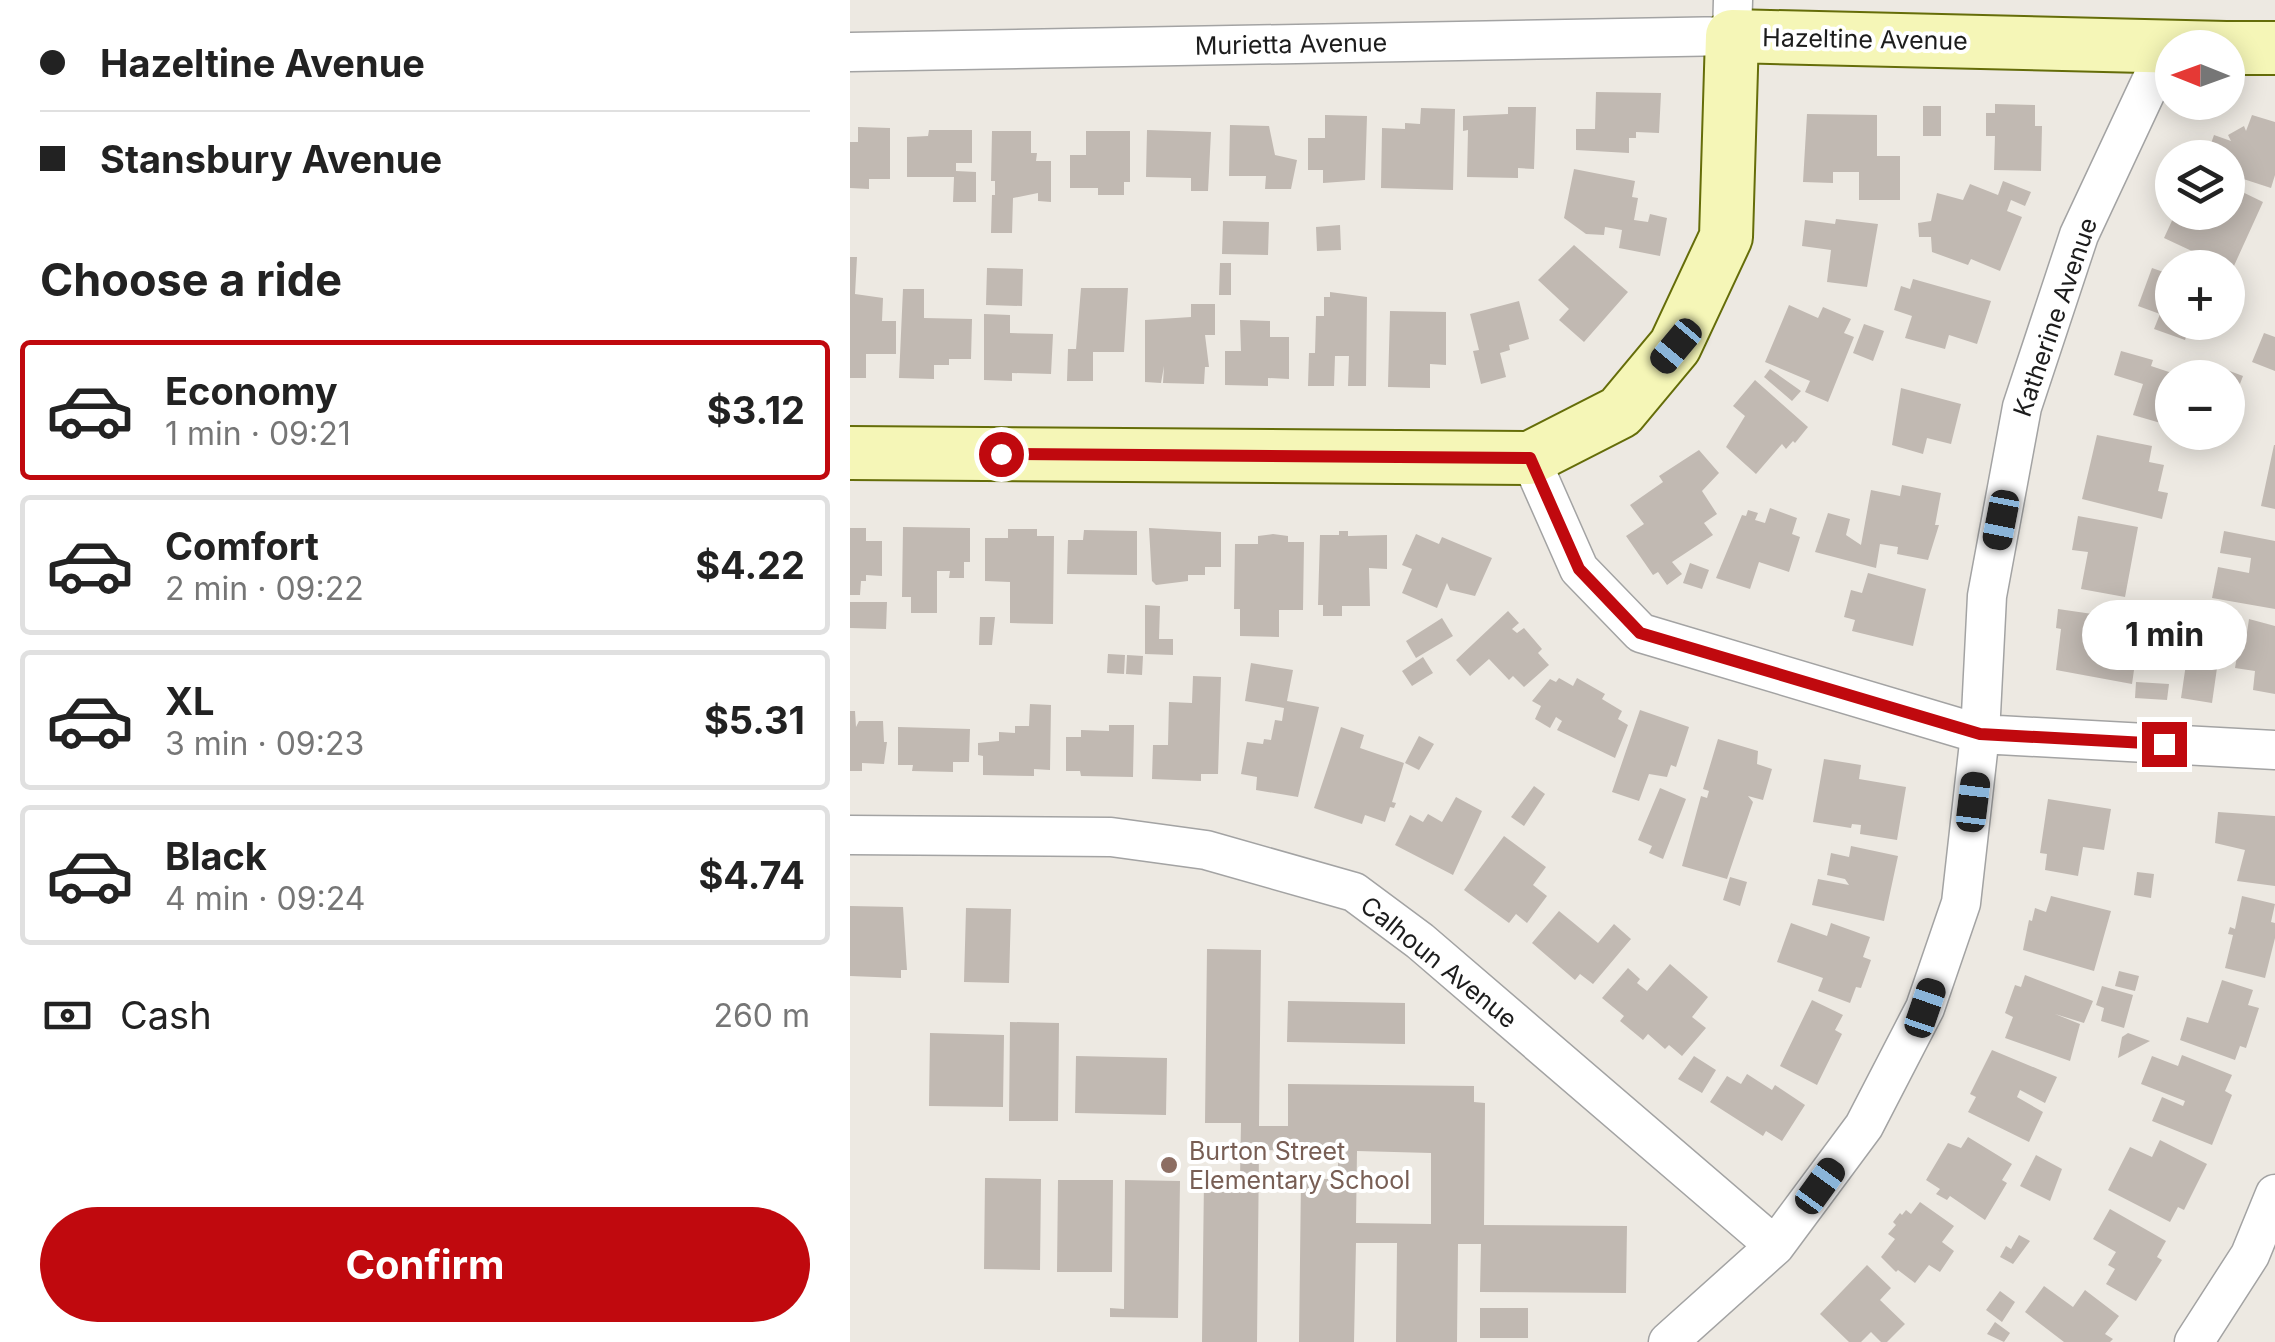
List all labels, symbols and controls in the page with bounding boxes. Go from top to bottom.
street label: Hazeltine Avenue [1762,22,1968,56]
street label: Murietta Avenue [1194,27,1388,61]
north arrow [2155,30,2245,120]
map controls [2155,30,2245,450]
text: Hazeltine Avenue [100,40,425,86]
text: Stansbury Avenue [100,136,442,182]
button: layers [2155,140,2245,230]
street label: Katherine Avenue [2007,214,2103,420]
button: + [2155,250,2245,340]
text: Choose a ride [40,252,342,307]
car [1645,313,1707,379]
button: − [2155,360,2245,450]
icon: car [45,365,135,455]
text: Economy [165,368,338,414]
text: $3.12 [707,387,805,433]
text: 1 min · 09:21 [165,414,351,453]
route start [979,432,1024,477]
car [1981,488,2021,552]
icon: car [45,520,135,610]
text: Comfort [165,523,319,569]
text: $4.22 [695,542,805,588]
text: 2 min · 09:22 [165,569,364,608]
callout: 1 min [2082,599,2246,669]
text: 1 min [2125,615,2204,654]
icon: car [45,675,135,765]
text: XL [165,678,215,724]
text: $5.31 [704,697,805,743]
route end [2142,722,2187,767]
text: 3 min · 09:23 [165,724,364,763]
car [1954,770,1992,834]
icon: car [45,830,135,920]
text: Black [165,833,267,879]
text: $4.74 [698,852,805,898]
text: 4 min · 09:24 [165,879,366,918]
street label: Calhoun Avenue [1355,890,1523,1034]
car [1901,975,1949,1041]
icon: cash [40,988,95,1043]
text: Cash [120,992,212,1038]
text: 260 m [713,996,810,1035]
place label: Burton Street Elementary School [1189,1136,1410,1195]
car [1790,1153,1850,1219]
marker: Burton Street Elementary School [1158,1154,1180,1176]
button: Confirm [40,1207,810,1322]

